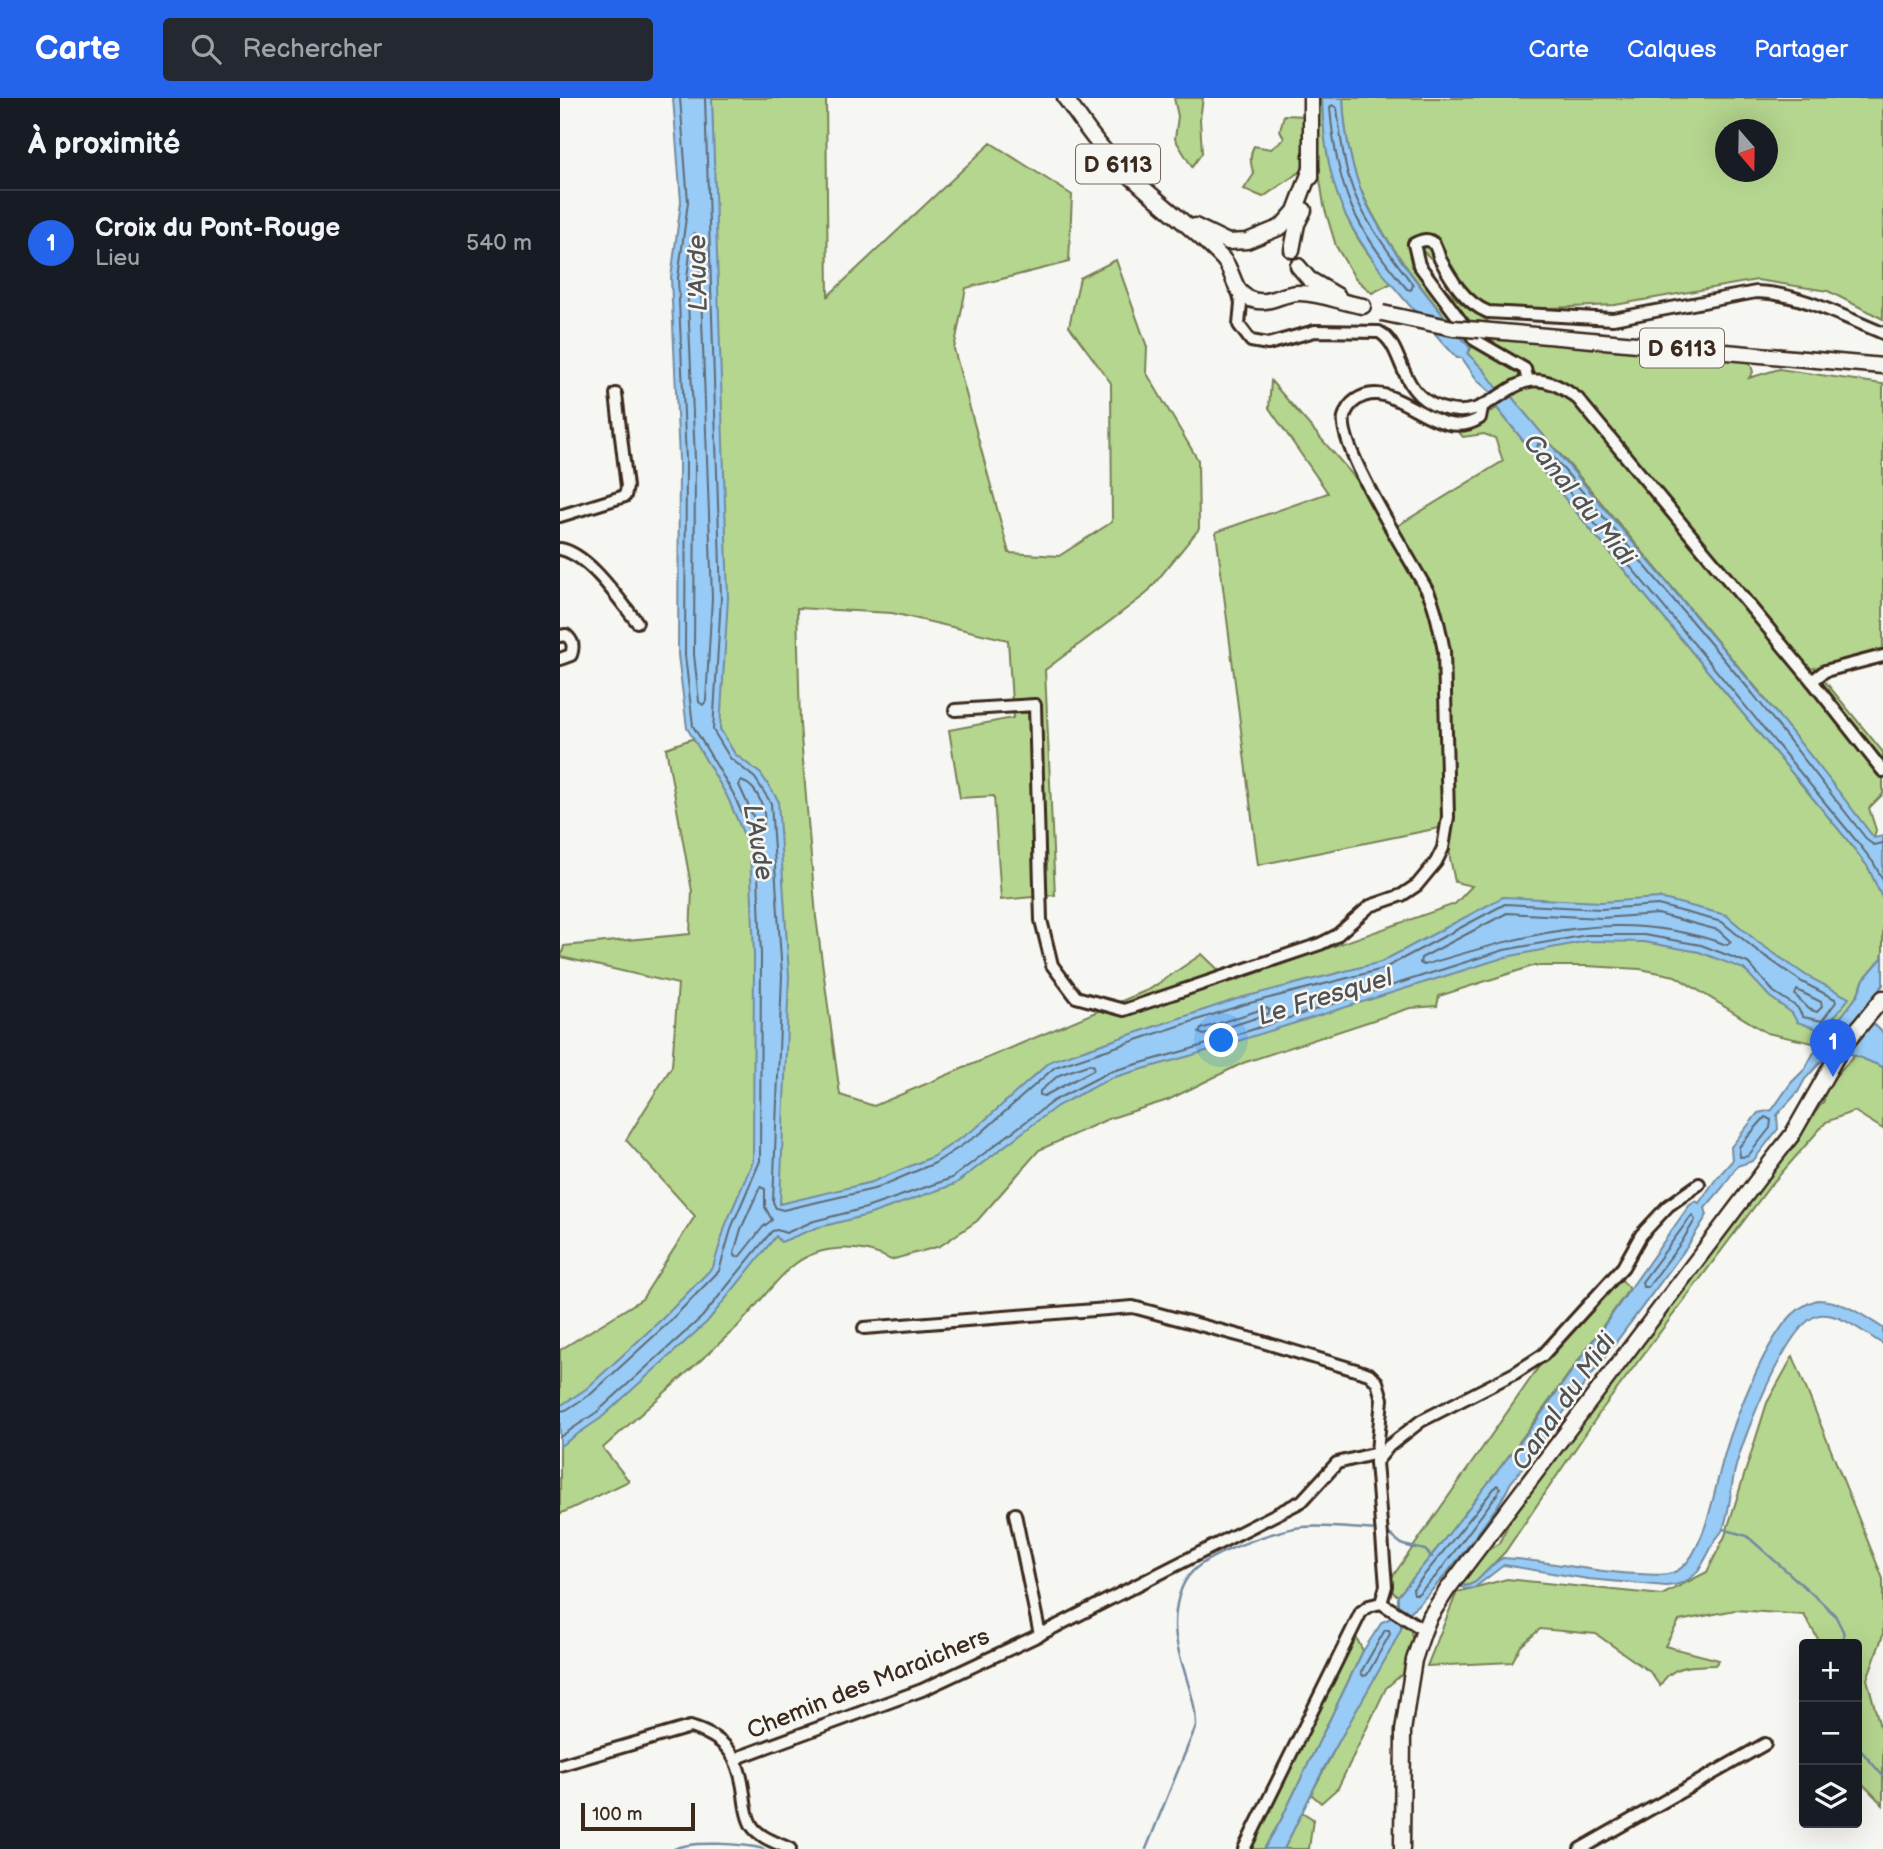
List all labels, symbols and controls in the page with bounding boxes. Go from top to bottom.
search box [163,18,653,81]
text: Carte [35,29,121,69]
icon: search [187,30,225,68]
text: Rechercher [243,34,382,65]
text: Carte [1529,35,1589,64]
text: Calques [1627,35,1716,64]
text: Partager [1754,35,1848,64]
north arrow [1715,119,1778,182]
text: À proximité [28,126,180,162]
road number: D 6113 [1076,144,1160,184]
text: Croix du Pont-Rouge [95,213,340,244]
text: 1 [46,229,56,257]
text: 540 m [466,229,532,257]
water label: L'Aude [682,234,715,312]
text: Lieu [95,244,140,272]
road number: D 6113 [1640,328,1724,368]
water label: Canal du Midi [1516,428,1642,573]
water label: L'Aude [736,802,779,883]
water label: Le Fresquel [1254,962,1398,1033]
pin: 1 [1810,1019,1856,1077]
your location [1204,1023,1238,1057]
water label: Canal du Midi [1505,1326,1624,1477]
street label: Chemin des Maraichers [743,1621,994,1745]
map controls [1799,1639,1862,1828]
button: + [1799,1639,1862,1702]
button: − [1799,1702,1862,1765]
button: layers [1799,1765,1862,1828]
scale bar [581,1800,695,1832]
text: 100 m [592,1803,643,1826]

